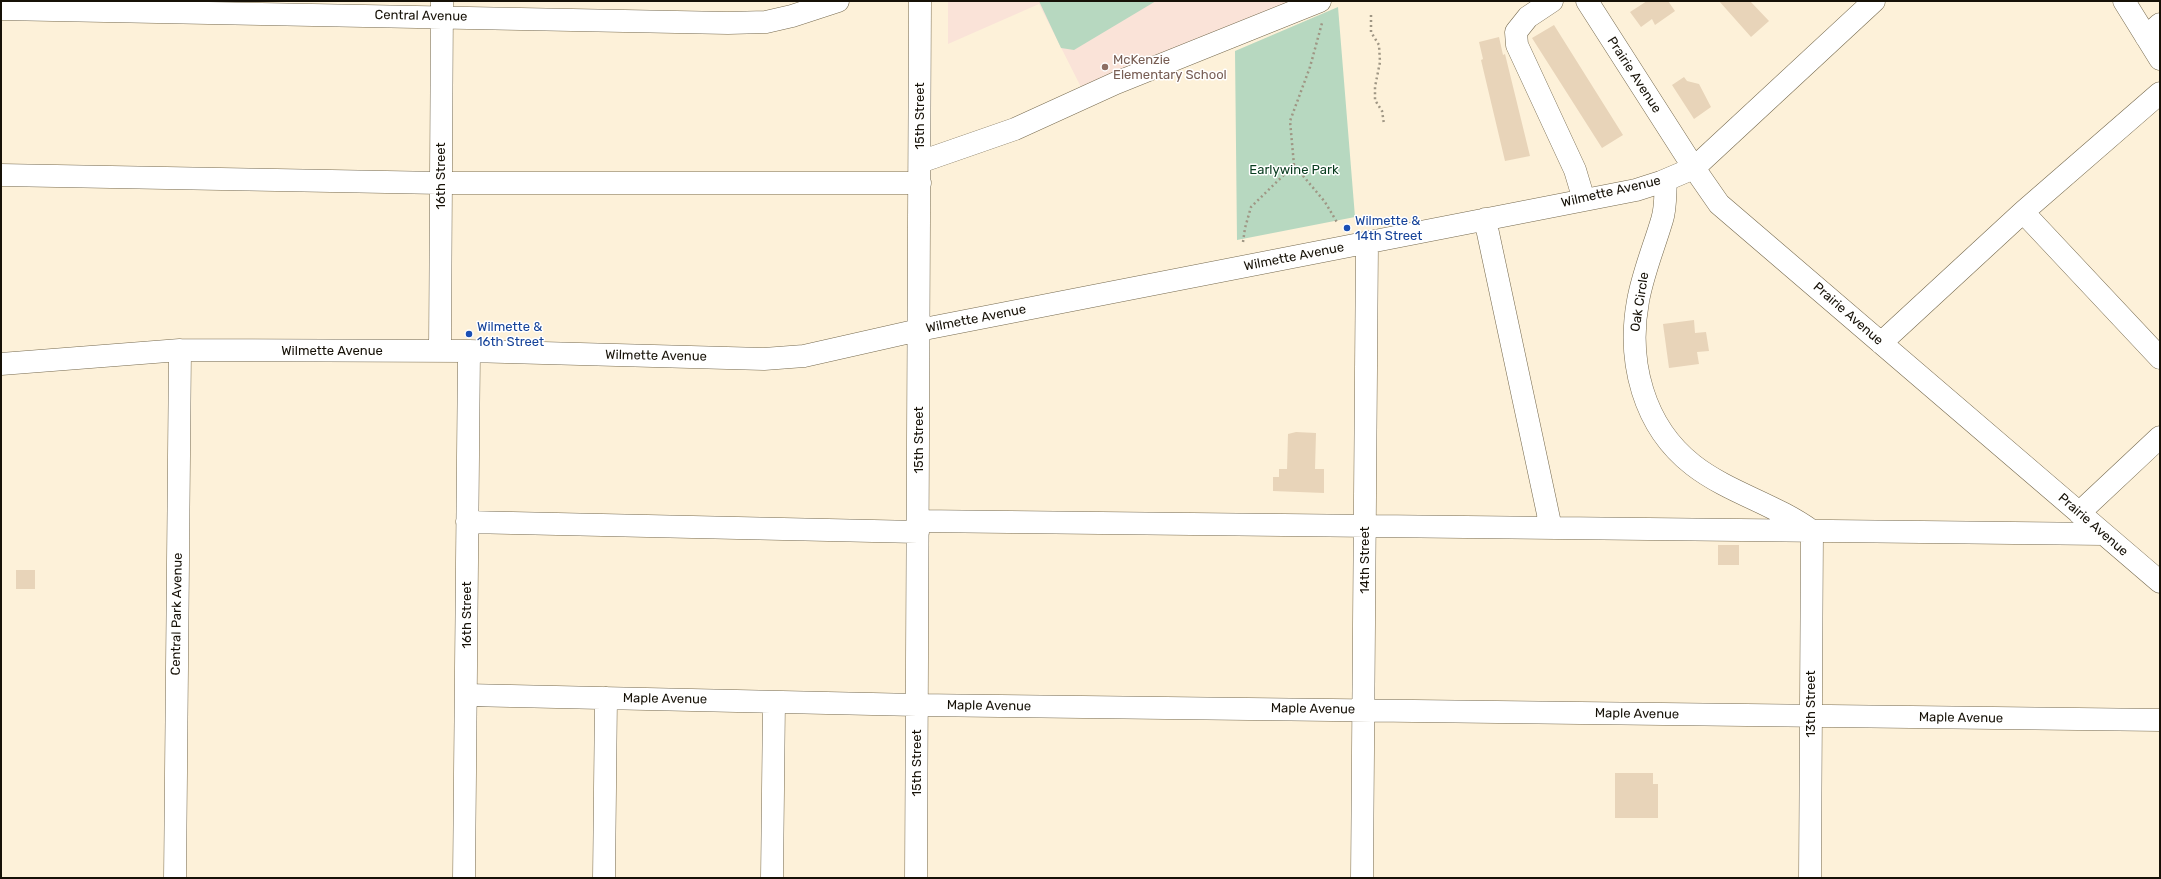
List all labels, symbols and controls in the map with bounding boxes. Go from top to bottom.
street label: Central Avenue [375,7,467,25]
street label: Prairie Avenue [1604,34,1664,116]
place label: McKenzie Elementary School [1113,52,1227,83]
marker: McKenzie Elementary School [1100,62,1110,72]
street label: 15th Street [912,82,928,150]
street label: 16th Street [433,142,449,210]
park label: Earlywine Park [1249,162,1339,178]
street label: Wilmette Avenue [1560,173,1662,211]
place label: Wilmette & 14th Street [1355,213,1422,244]
marker: Wilmette & 14th Street [1342,223,1352,233]
street label: Wilmette Avenue [1243,240,1345,274]
street label: Oak Circle [1628,271,1652,333]
street label: Prairie Avenue [1810,279,1886,349]
street label: Wilmette Avenue [925,302,1027,336]
place label: Wilmette & 16th Street [477,319,544,350]
marker: Wilmette & 16th Street [464,329,474,339]
street label: Wilmette Avenue [281,343,383,359]
street label: Wilmette Avenue [605,347,707,365]
street label: 15th Street [911,406,927,474]
street label: Prairie Avenue [2055,490,2131,560]
street label: 14th Street [1357,526,1373,594]
street label: Central Park Avenue [168,552,186,676]
street label: 16th Street [459,581,475,649]
street label: 13th Street [1803,670,1819,738]
street label: Maple Avenue [623,690,707,708]
street label: Maple Avenue [947,697,1031,715]
street label: Maple Avenue [1271,700,1355,718]
street label: Maple Avenue [1595,705,1679,723]
street label: Maple Avenue [1919,709,2003,727]
street label: 15th Street [909,729,925,797]

